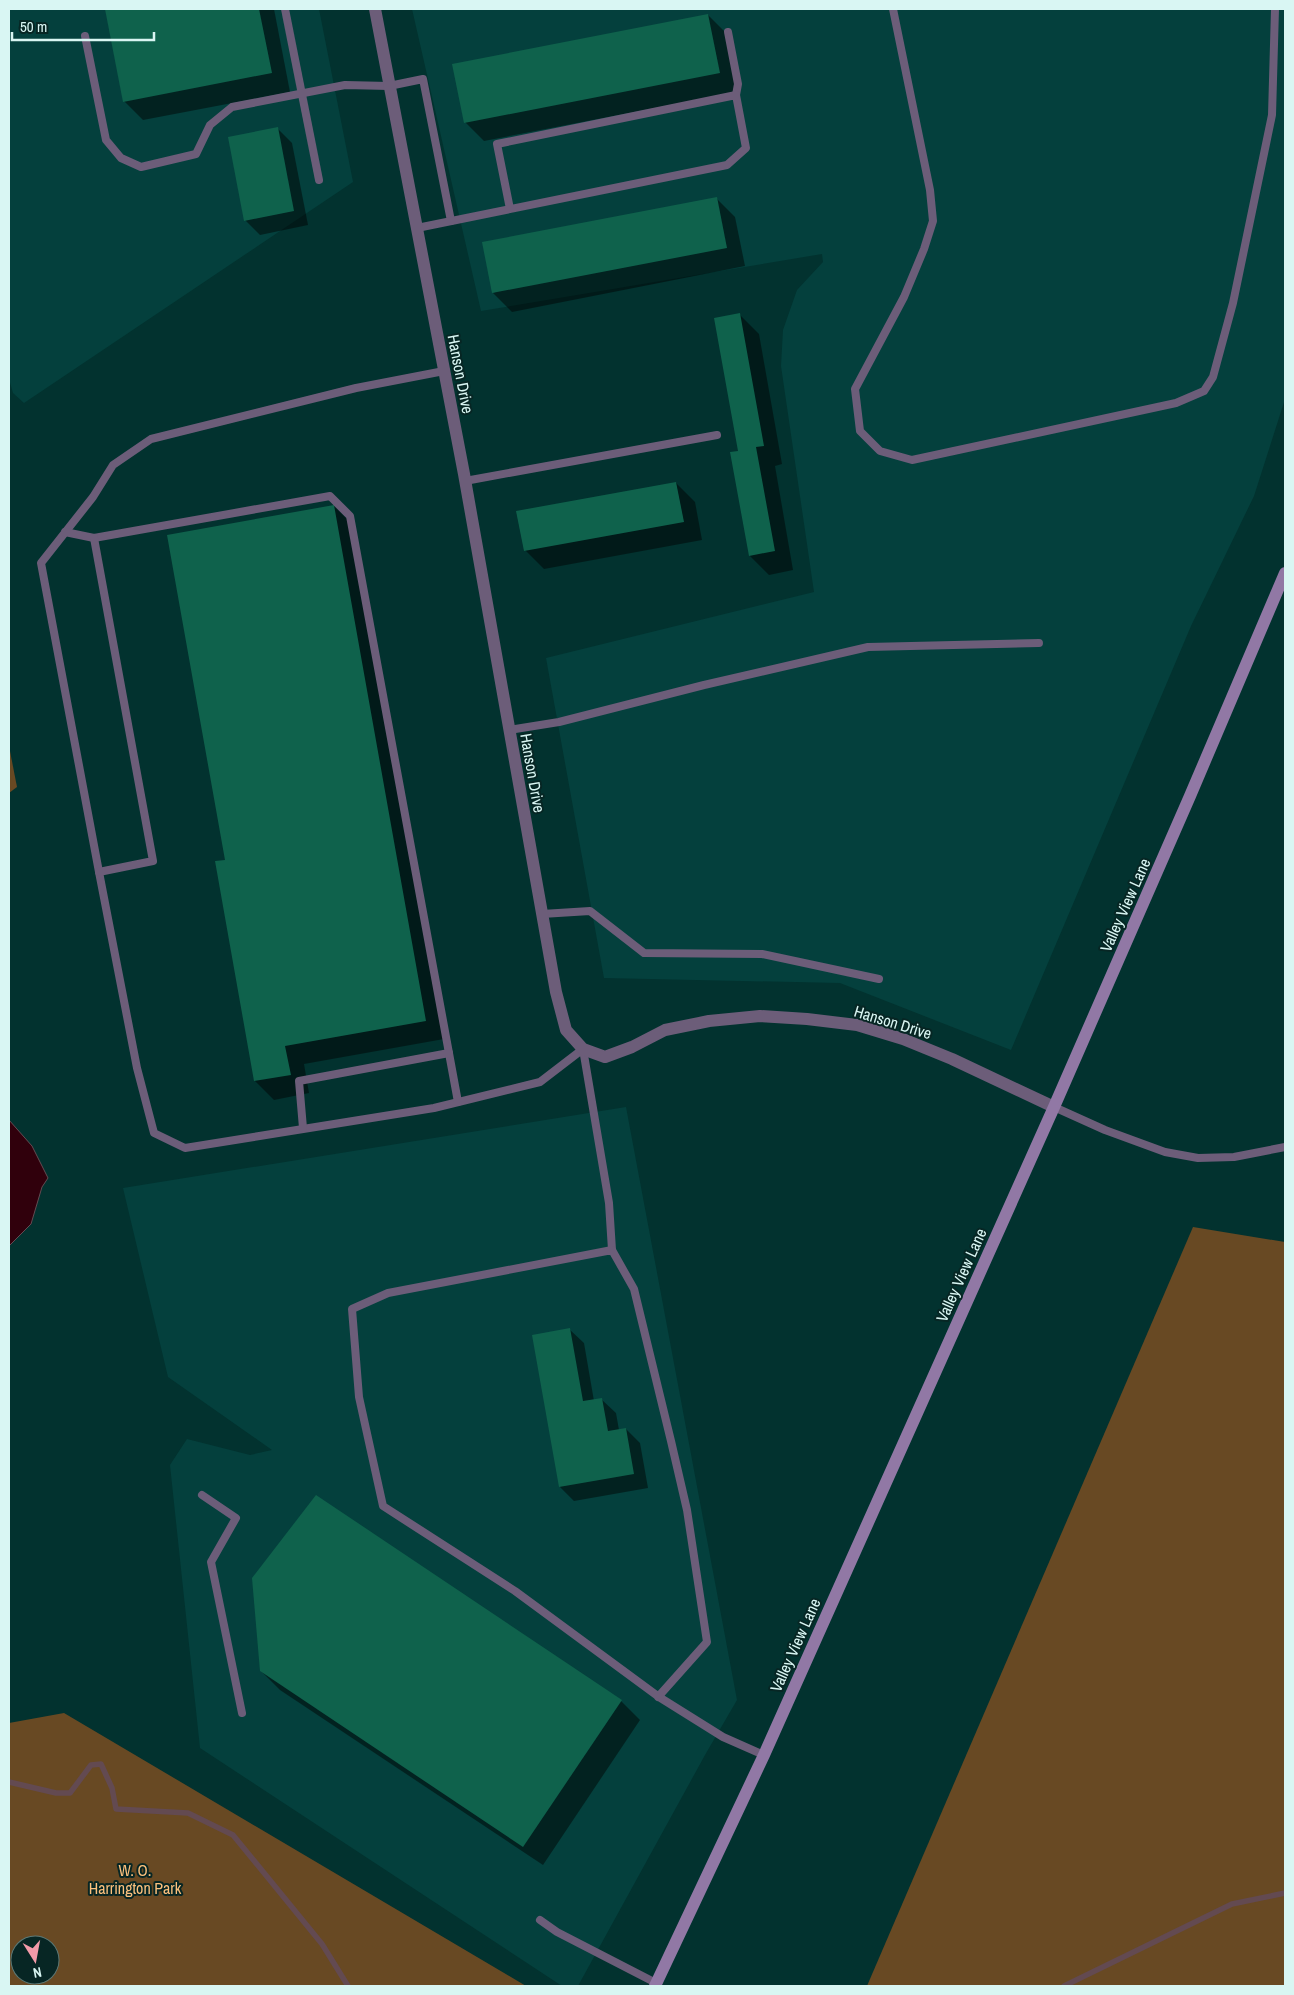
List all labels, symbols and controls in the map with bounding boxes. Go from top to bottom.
scale bar [12,10,155,42]
text: 50 m [20,16,47,37]
street label: Hanson Drive [443,333,479,415]
street label: Hanson Drive [515,732,551,814]
street label: Valley View Lane [1095,855,1155,955]
street label: Hanson Drive [851,1000,935,1044]
street label: Valley View Lane [931,1225,991,1325]
street label: Valley View Lane [765,1595,825,1695]
park label: W. O. Harrington Park [89,1859,182,1899]
north arrow [10,1935,60,1985]
text: N [32,1963,43,1982]

